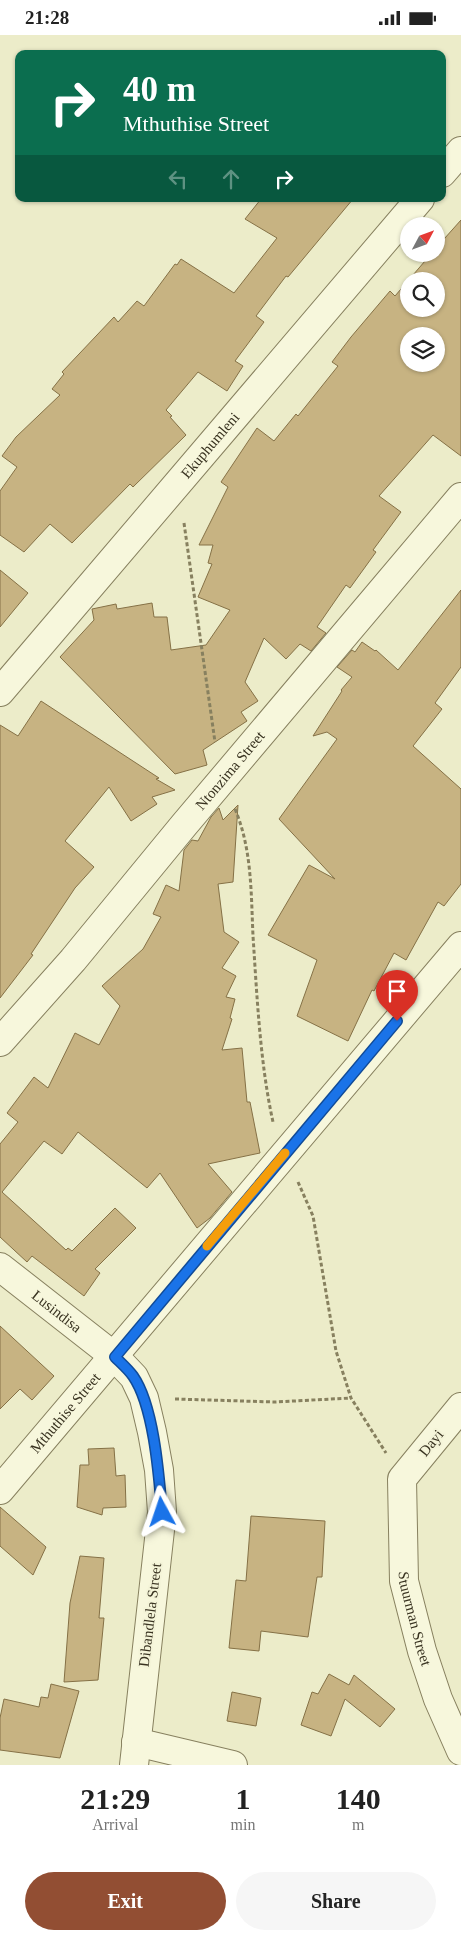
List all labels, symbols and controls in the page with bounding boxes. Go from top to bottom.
text: 21:28 [25,7,69,28]
icon: right [40,70,105,135]
text: 40 m [123,70,196,109]
text: Mthuthise Street [123,111,269,136]
icon: left [164,165,192,193]
icon: ahead [217,165,245,193]
icon: right [270,165,298,193]
north arrow [400,217,445,263]
map controls [400,217,445,372]
button: search [400,272,445,317]
button: layers [400,327,445,372]
street label: Ekuphumleni [178,409,242,481]
street label: Ntonzima Street [192,727,268,813]
pin [376,970,418,1021]
icon: arrive [383,977,411,1005]
street label: Lusindisa [29,1287,85,1336]
street label: Mthuthise Street [27,1369,104,1456]
street label: Dayi [416,1427,446,1459]
position arrow [135,1485,187,1537]
street label: Dibandlela Street [136,1561,164,1668]
street label: Stuurman Street [396,1571,435,1669]
text: 21:29 [80,1782,150,1815]
text: 1 [235,1782,250,1815]
text: 140 [336,1782,381,1815]
text: Arrival [92,1816,138,1833]
text: min [231,1816,255,1833]
text: m [352,1816,364,1833]
button: Exit [25,1872,226,1930]
button: Share [236,1872,436,1930]

